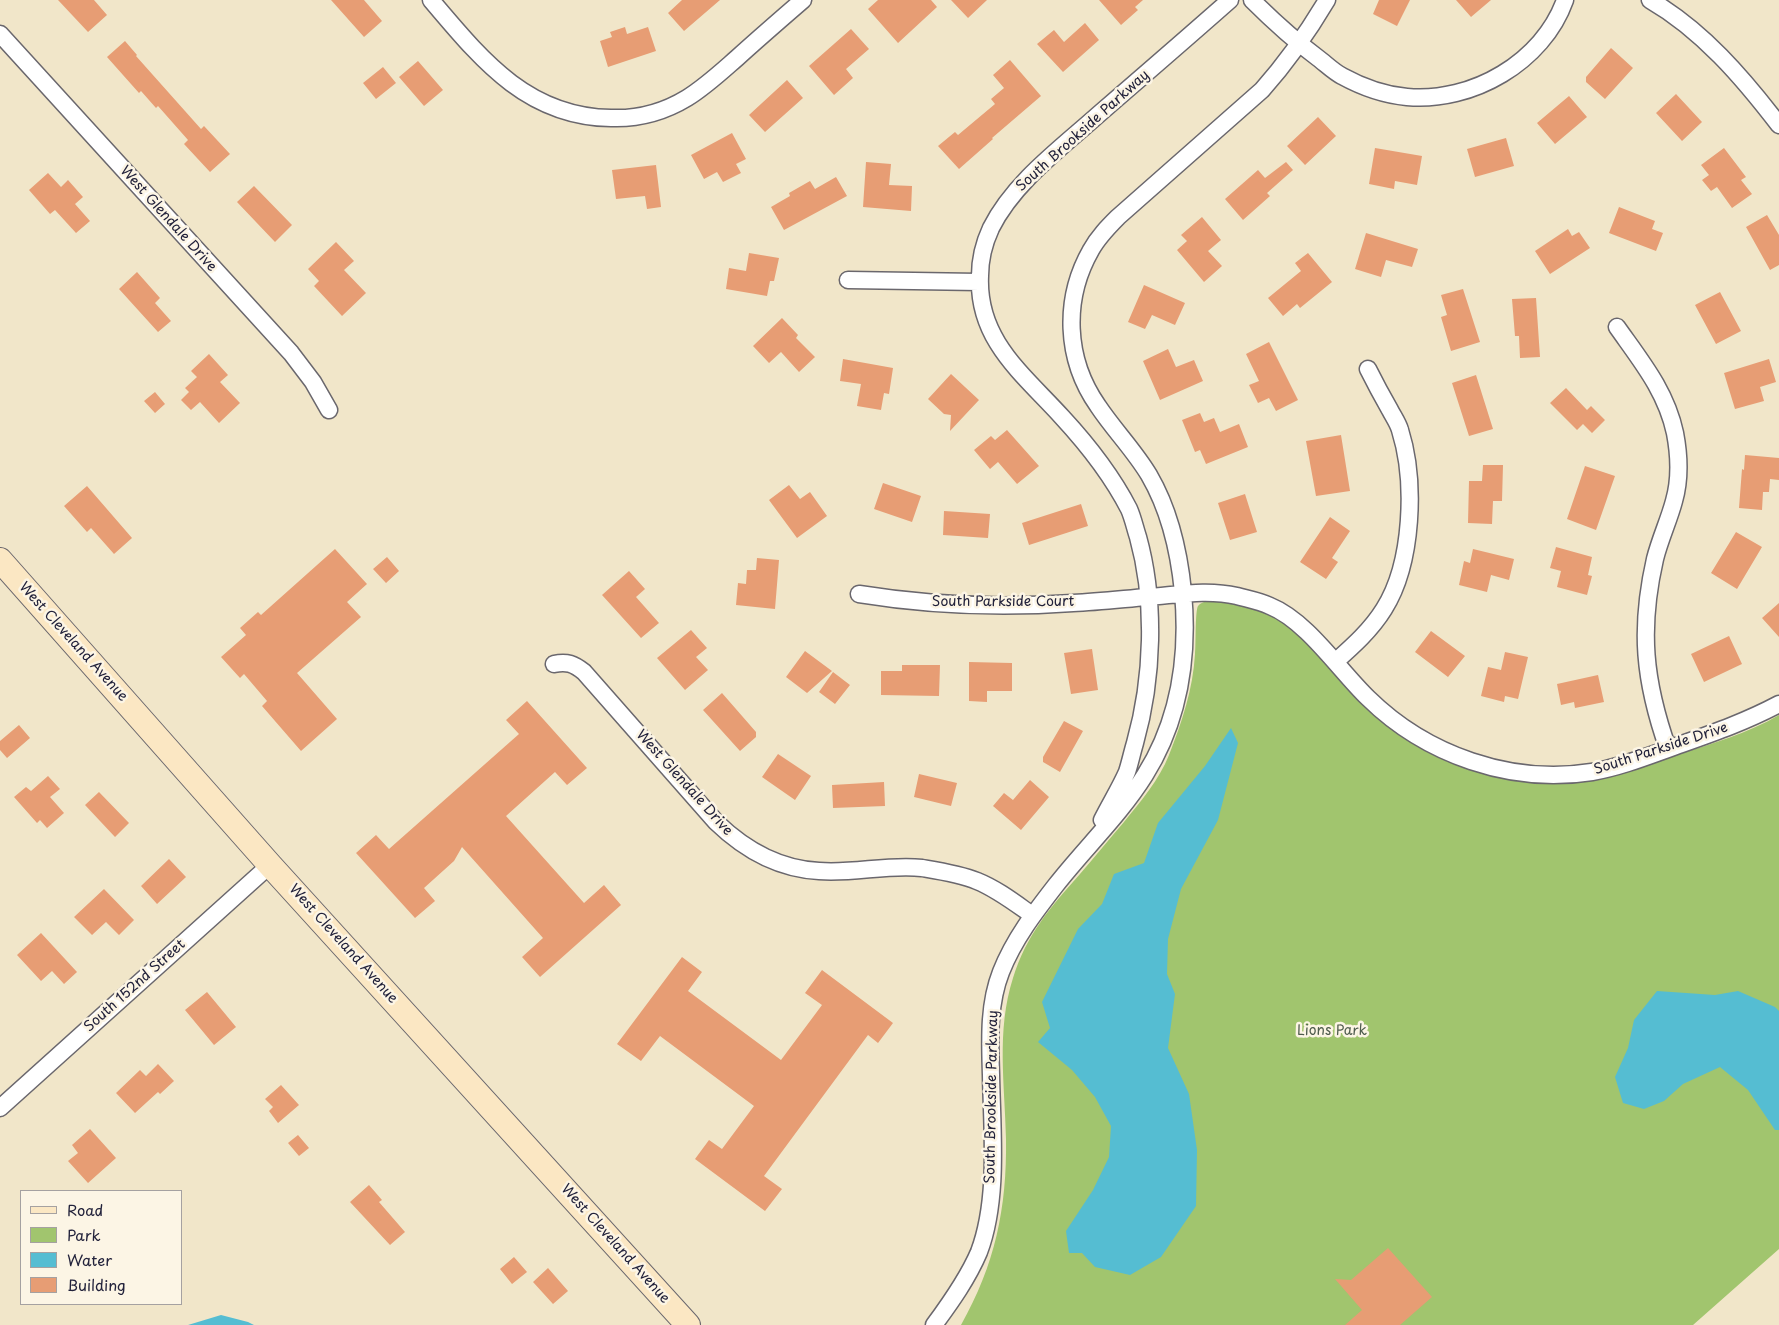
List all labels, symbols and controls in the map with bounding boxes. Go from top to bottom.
street label: South Brookside Parkway [1013,67,1153,195]
street label: West Glendale Drive [116,163,220,275]
street label: West Cleveland Avenue [15,579,131,705]
street label: South Parkside Court [932,594,1074,610]
street label: South Parkside Drive [1592,719,1730,779]
street label: West Glendale Drive [632,727,736,839]
street label: West Cleveland Avenue [285,881,401,1007]
street label: South 152nd Street [81,936,189,1036]
street label: South Brookside Parkway [982,1010,1002,1184]
park label: Lions Park [1297,1023,1367,1039]
street label: West Cleveland Avenue [557,1181,673,1307]
legend [20,1190,182,1305]
text: Road [67,1198,103,1221]
text: Park [67,1223,101,1246]
text: Water [67,1248,112,1271]
text: Building [67,1273,126,1296]

